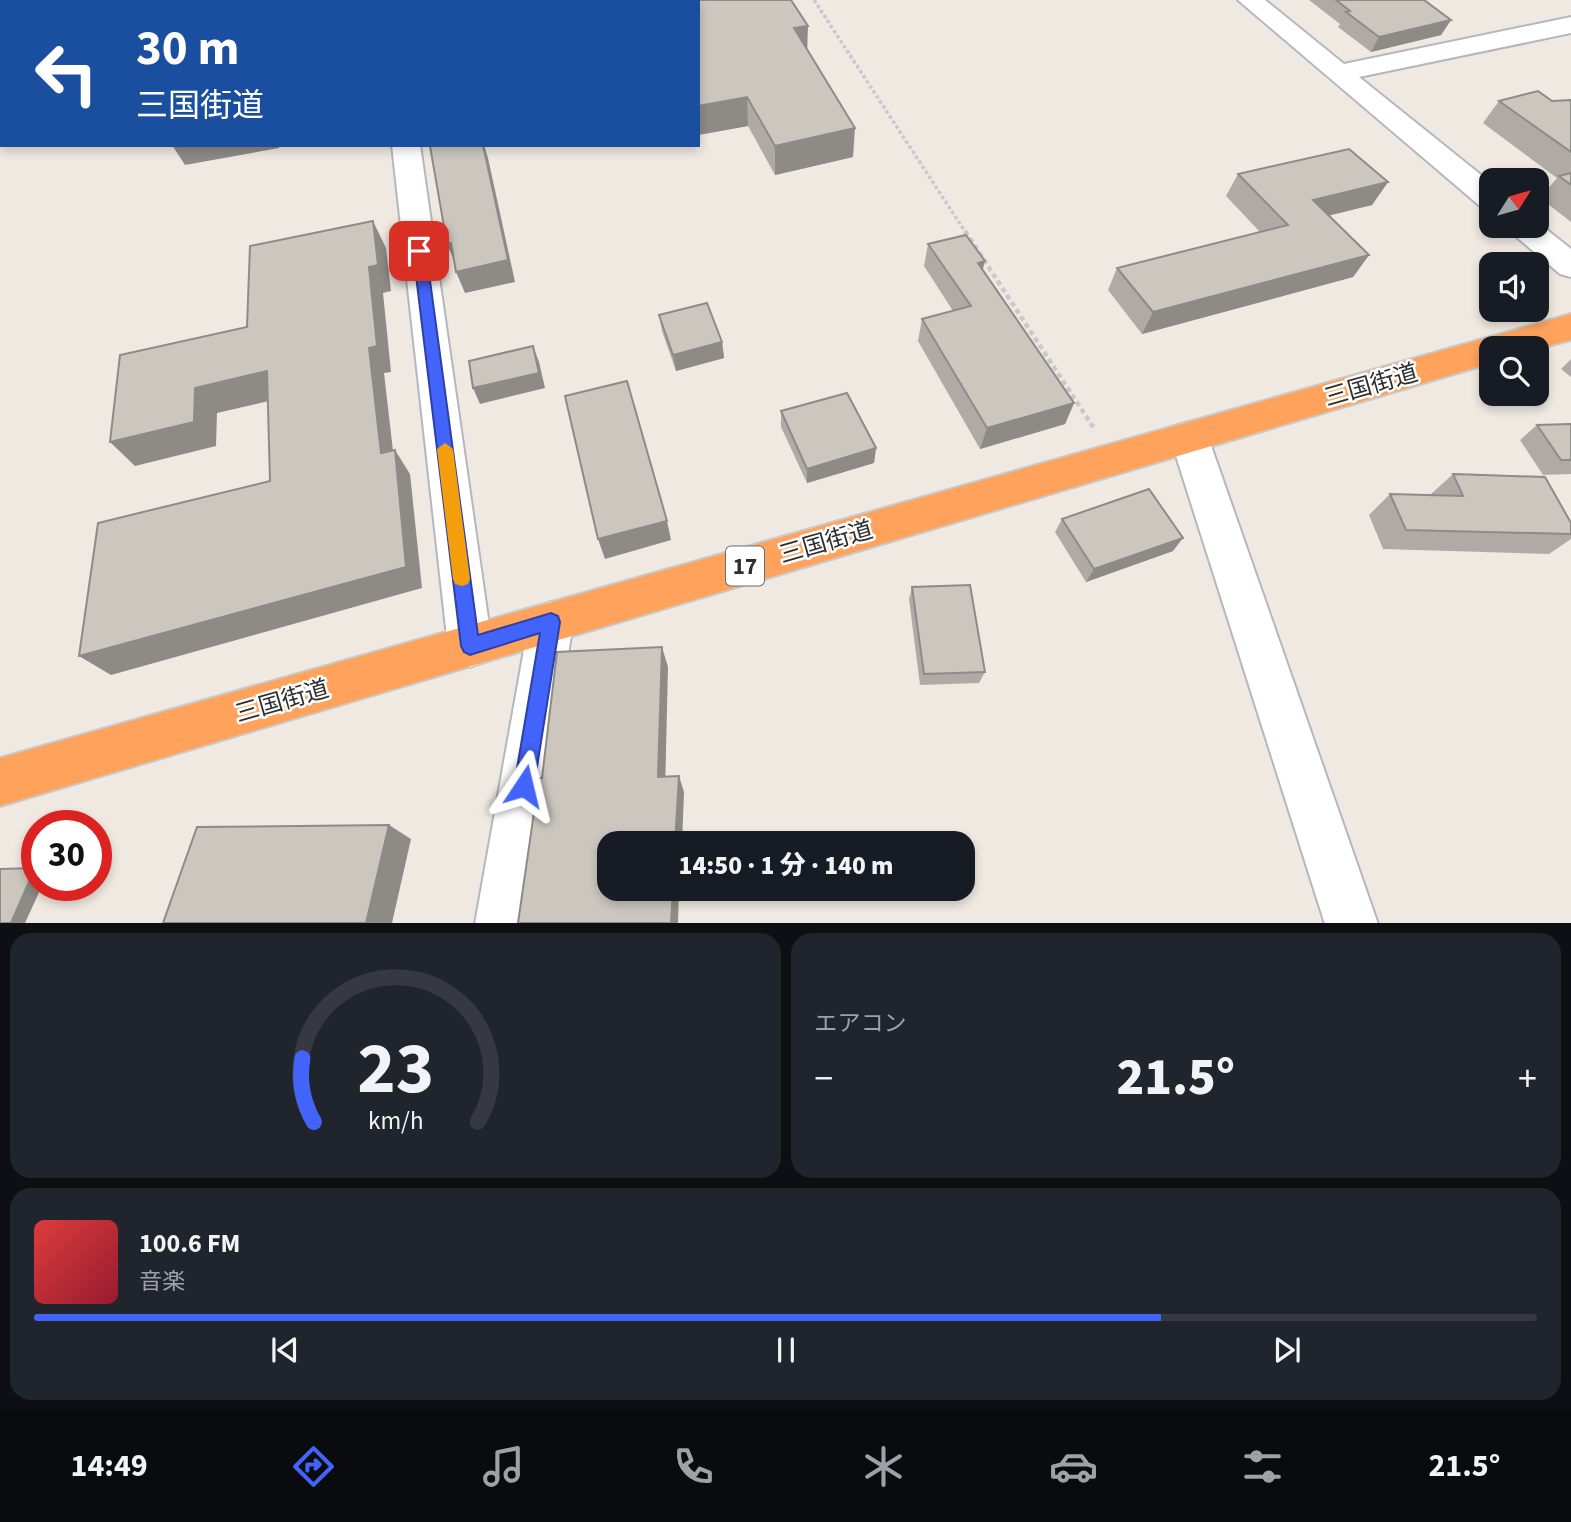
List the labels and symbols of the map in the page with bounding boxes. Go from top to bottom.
north arrow [1479,168,1549,238]
pin [389,221,449,281]
street label: 三国街道 [1320,355,1422,416]
street label: 三国街道 [775,512,877,573]
road number: 17 [726,546,764,586]
street label: 三国街道 [231,671,333,732]
position arrow [487,749,561,823]
speed limit sign: 30 [21,810,112,901]

